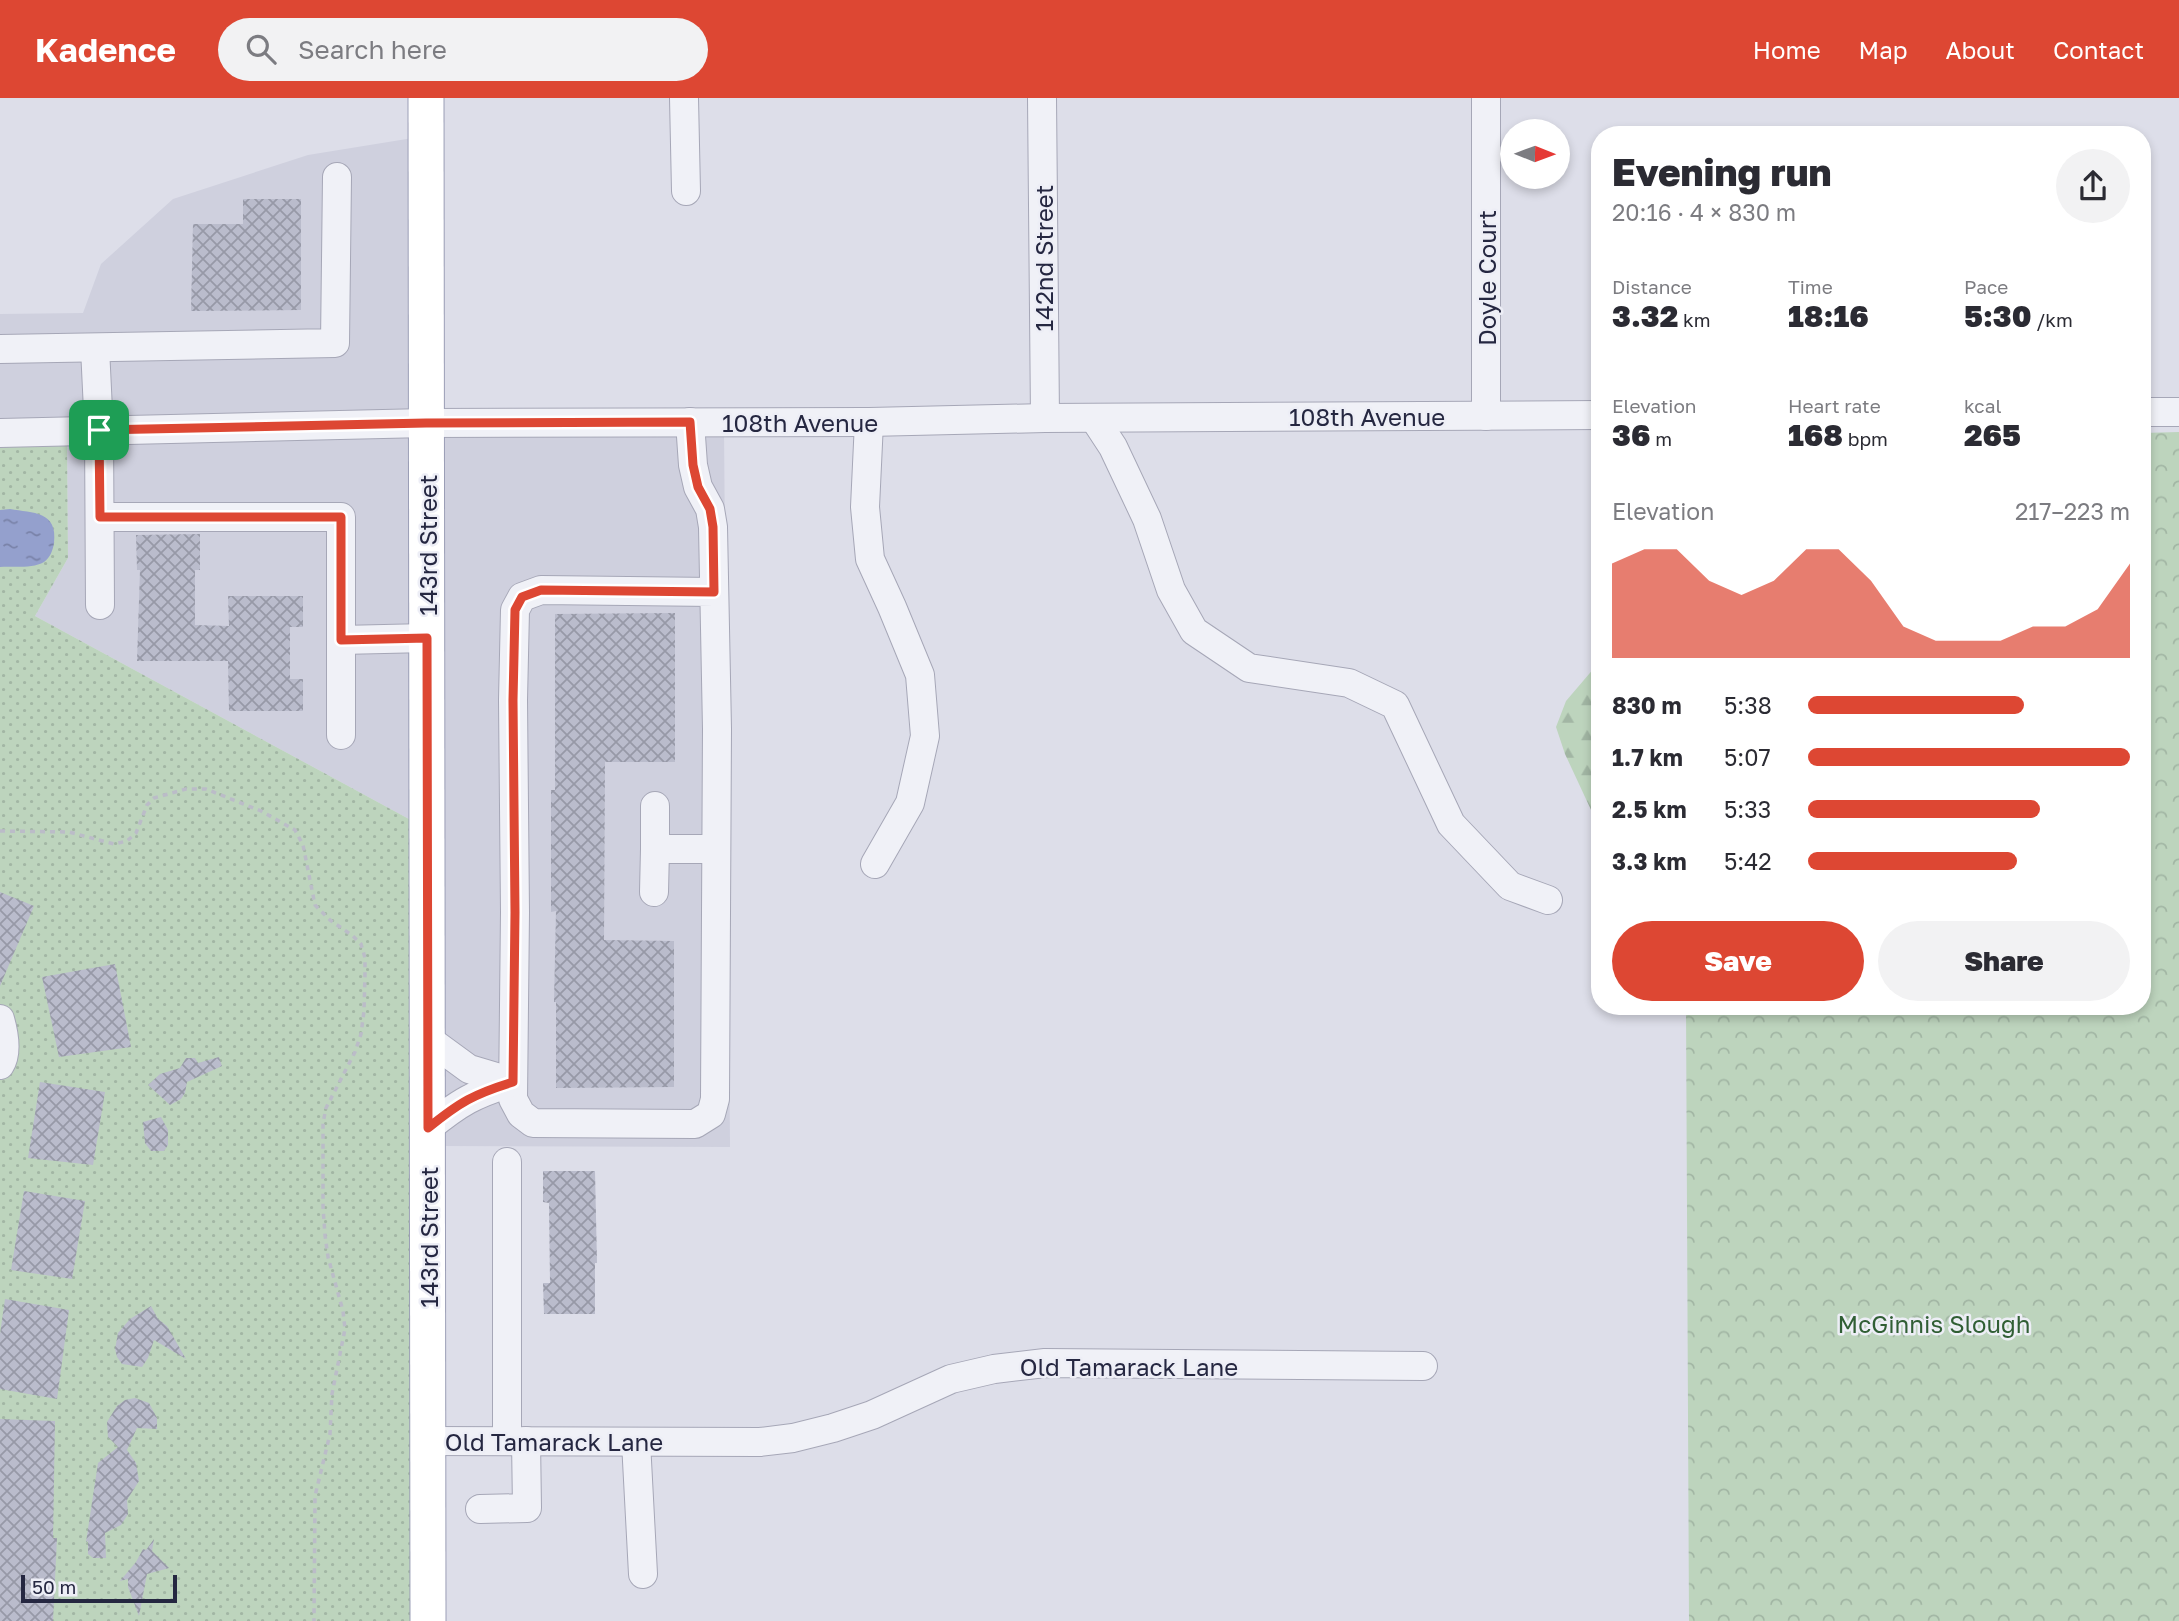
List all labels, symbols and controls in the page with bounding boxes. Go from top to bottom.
search box [218,18,708,81]
text: Kadence [35,30,176,69]
icon: search [242,30,280,68]
text: Search here [298,34,447,65]
text: Home [1753,35,1821,64]
text: Map [1859,35,1908,64]
text: About [1946,35,2015,64]
text: Contact [2053,35,2144,64]
north arrow [1500,119,1570,189]
map controls [1500,119,1570,189]
text: Evening run [1612,149,1831,194]
button: share [2056,149,2130,223]
street label: 142nd Street [1029,185,1058,331]
text: 20:16 · 4 × 830 m [1612,198,1796,226]
street label: Doyle Court [1472,210,1501,346]
text: Distance [1612,275,1692,298]
text: Time [1788,275,1833,298]
text: Pace [1964,275,2008,298]
text: 3.32 [1612,298,1678,334]
text: 18:16 [1788,298,1869,334]
text: 5:30 [1964,298,2032,334]
text: km [1678,308,1711,331]
text: /km [2032,308,2073,331]
text: Elevation [1612,394,1697,417]
text: Heart rate [1788,394,1881,417]
text: kcal [1964,394,2002,417]
pin [69,400,129,460]
street label: 108th Avenue [1289,402,1445,431]
street label: 108th Avenue [722,408,878,437]
icon: arrive [80,411,118,449]
text: 36 [1612,417,1650,453]
text: 168 [1788,417,1843,453]
text: 265 [1964,417,2021,453]
text: m [1650,427,1672,450]
text: bpm [1843,427,1888,450]
street label: 143rd Street [413,474,442,616]
text: Elevation [1612,497,1714,525]
text: 217–223 m [2015,497,2130,525]
text: 830 m [1612,691,1682,719]
text: 5:38 [1724,691,1772,719]
text: 1.7 km [1612,743,1683,771]
text: 5:07 [1724,743,1771,771]
text: 2.5 km [1612,795,1687,823]
text: 5:33 [1724,795,1771,823]
text: 3.3 km [1612,847,1687,875]
text: 5:42 [1724,847,1772,875]
button: Save [1612,921,1864,1001]
button: Share [1878,921,2130,1001]
street label: 143rd Street [414,1166,443,1308]
park label: McGinnis Slough [1838,1309,2030,1338]
street label: Old Tamarack Lane [1020,1352,1238,1381]
street label: Old Tamarack Lane [445,1427,663,1456]
scale bar [21,1572,177,1604]
text: 50 m [32,1575,76,1598]

